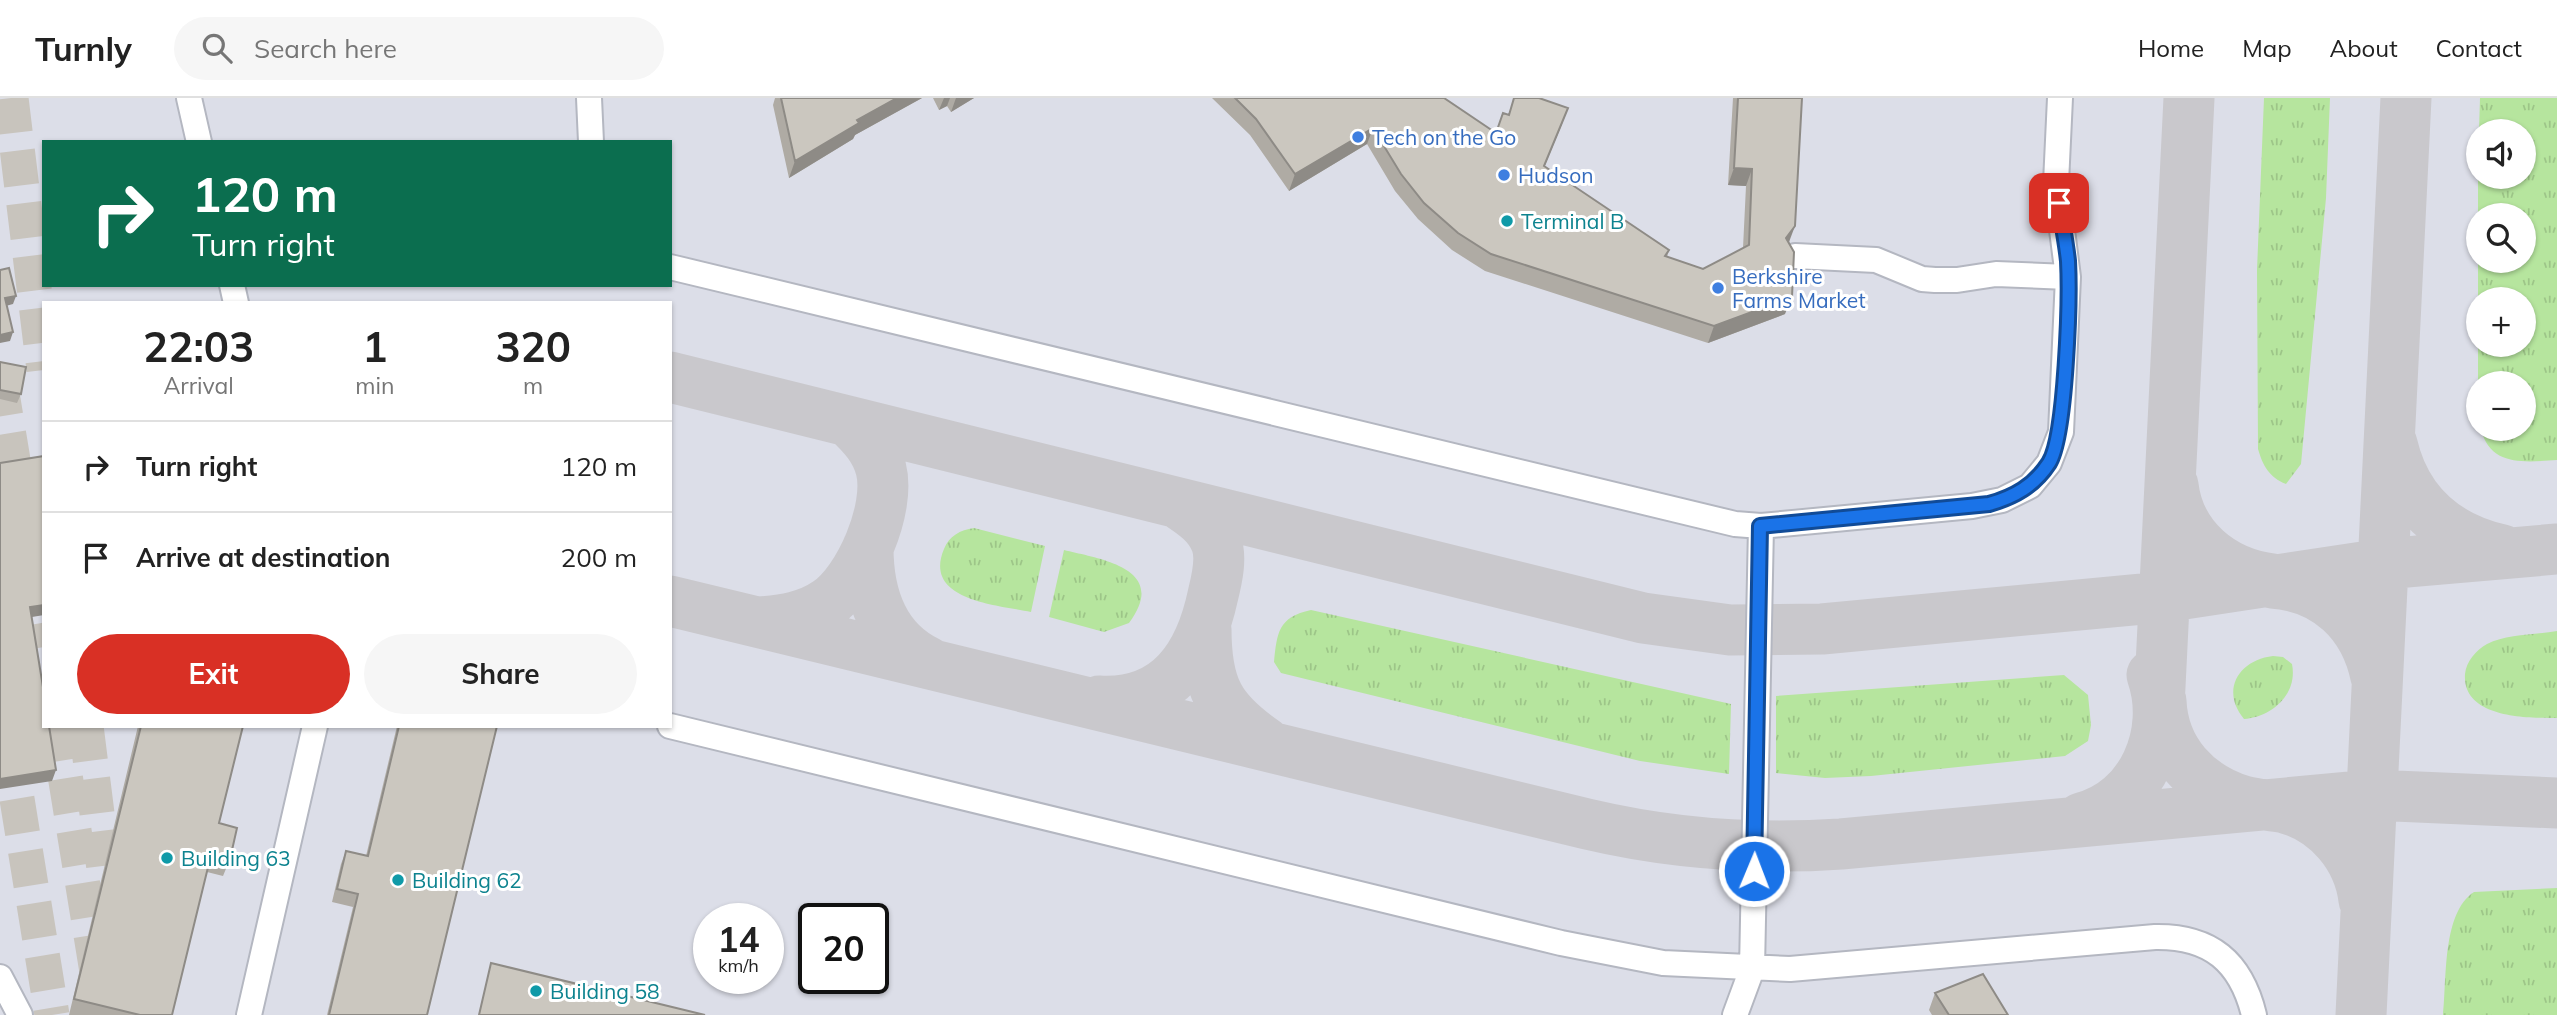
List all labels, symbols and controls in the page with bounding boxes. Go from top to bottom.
search box [174,17,664,80]
text: Turnly [35,28,132,69]
icon: search [198,29,236,67]
text: Search here [254,32,397,65]
text: Home [2138,33,2204,63]
text: Map [2242,33,2292,63]
text: About [2330,33,2398,63]
text: Contact [2436,33,2522,63]
map controls [2466,119,2536,441]
button: sound [2466,119,2536,189]
place label: Tech on the Go [1372,124,1516,150]
marker: Tech on the Go [1350,129,1366,145]
place label: Hudson [1518,162,1594,188]
text: 120 m [192,163,338,224]
marker: Hudson [1496,167,1512,183]
icon: right [77,168,168,259]
pin [2029,173,2089,233]
icon: arrive [2040,184,2078,222]
button: search [2466,203,2536,273]
place label: Terminal B [1521,208,1624,234]
marker: Terminal B [1499,213,1515,229]
text: Turn right [192,224,335,264]
place label: Berkshire Farms Market [1732,263,1866,313]
marker: Berkshire Farms Market [1710,280,1726,296]
button: + [2466,287,2536,357]
text: 22:03 [143,320,254,373]
text: 1 [362,320,387,373]
text: 320 [495,320,571,373]
text: Arrival [163,371,234,400]
text: min [355,371,394,400]
text: m [523,371,543,400]
button: − [2466,371,2536,441]
icon: right [77,448,115,486]
text: Turn right [136,450,257,483]
text: 120 m [561,450,637,483]
icon: arrive [77,539,115,577]
text: Arrive at destination [136,541,391,574]
text: 200 m [561,541,637,574]
button: Exit [77,634,350,714]
button: Share [364,634,637,714]
position arrow [1717,834,1791,908]
place label: Building 63 [181,845,291,871]
marker: Building 63 [159,850,175,866]
place label: Building 62 [412,867,522,893]
marker: Building 62 [390,872,406,888]
speed limit sign: 20 [798,903,889,994]
text: 14 [717,917,760,961]
text: km/h [718,954,759,977]
place label: Building 58 [550,978,660,1004]
marker: Building 58 [528,983,544,999]

